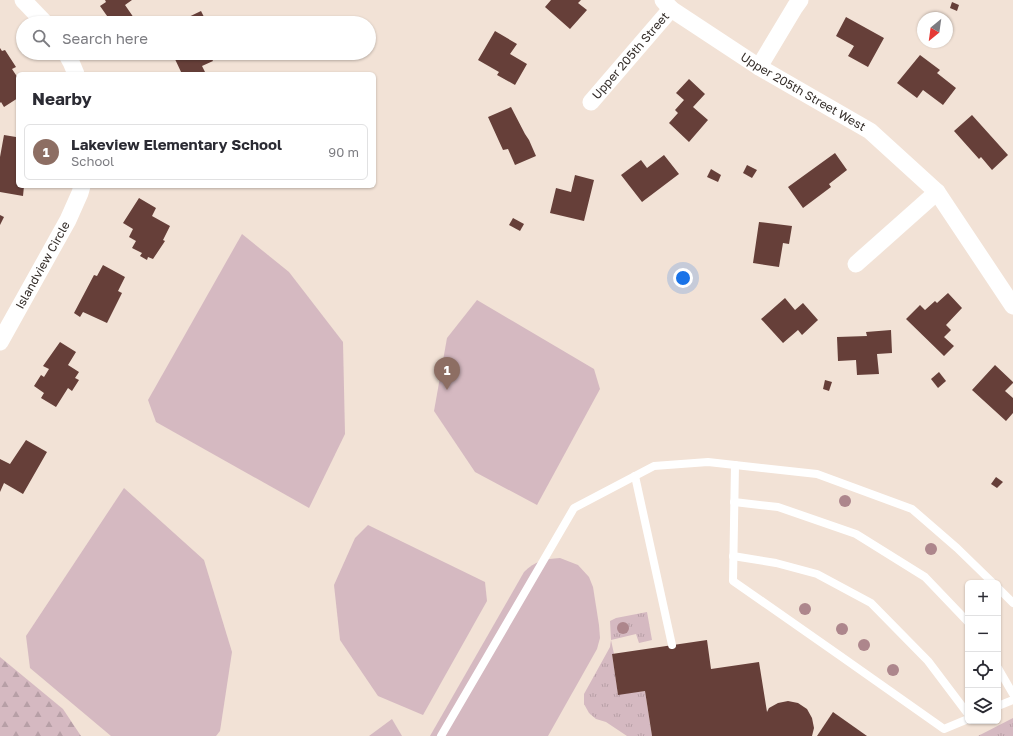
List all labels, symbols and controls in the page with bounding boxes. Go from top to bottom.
street label: Upper 205th Street [589,9,672,102]
north arrow [917,12,953,48]
search box [16,16,376,60]
icon: search [30,27,52,49]
text: Search here [62,29,148,47]
street label: Upper 205th Street West [738,49,869,134]
text: Nearby [32,88,92,109]
text: Lakeview Elementary School [71,135,282,153]
text: 1 [43,144,49,160]
text: 90 m [328,144,359,160]
text: School [71,153,114,169]
street label: Islandview Circle [12,218,73,311]
your location [673,268,693,288]
pin: 1 [434,357,460,390]
map controls [965,580,1001,724]
button: + [965,580,1001,616]
button: − [965,616,1001,652]
button: locate [965,652,1001,688]
button: layers [965,688,1001,724]

